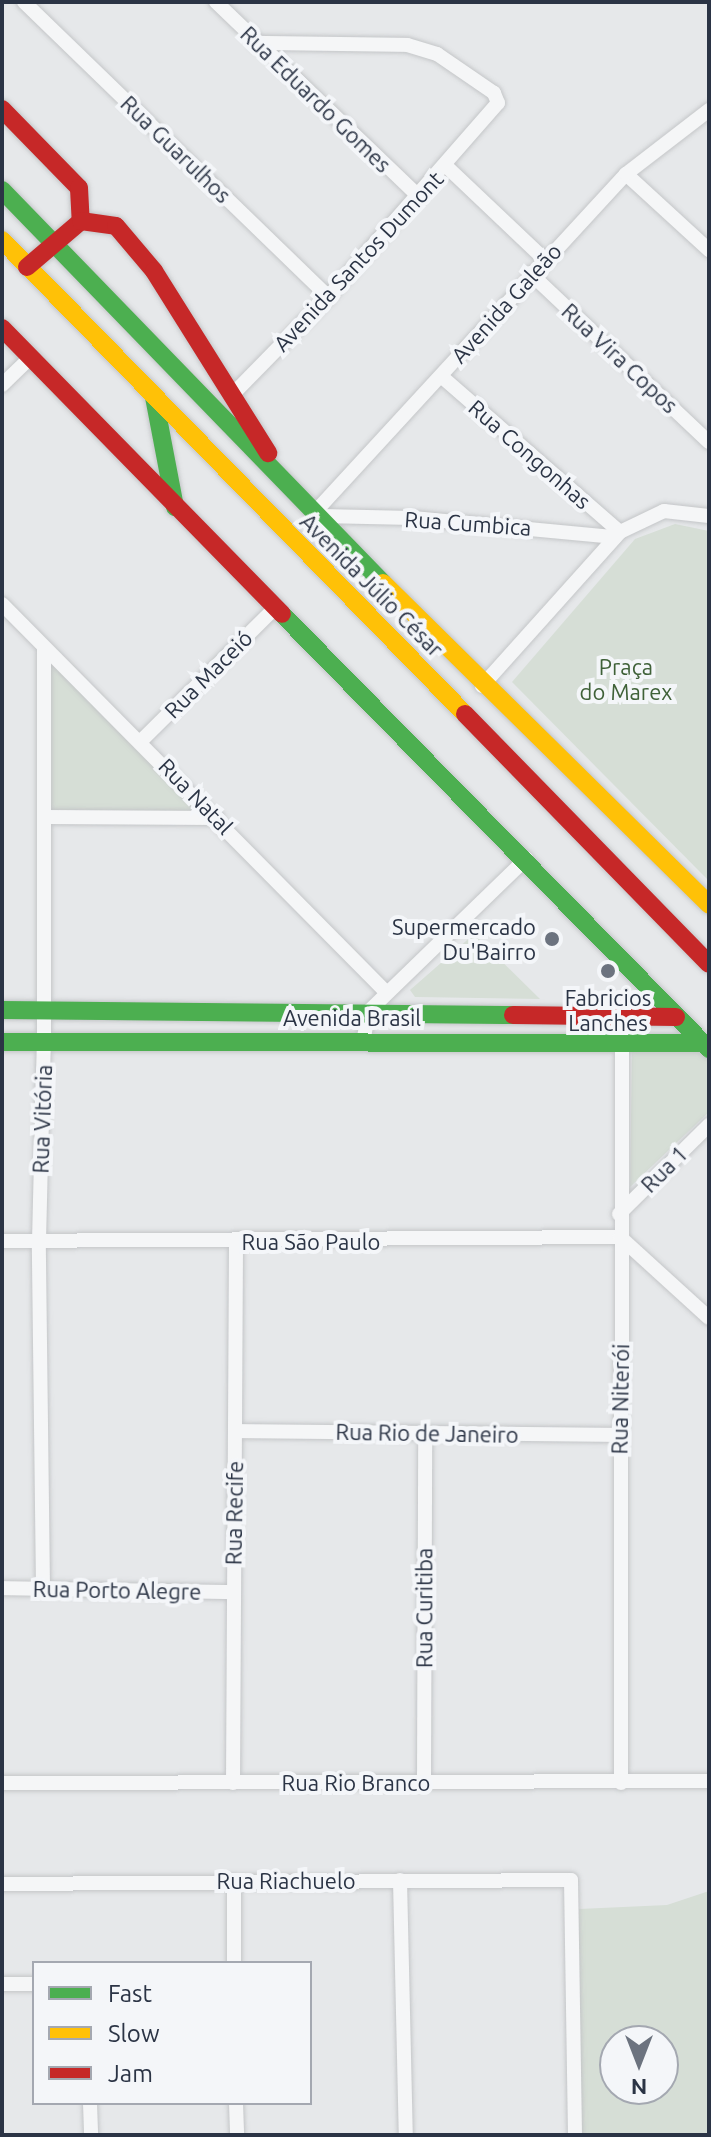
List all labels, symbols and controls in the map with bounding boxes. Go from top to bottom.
street label: Rua Eduardo Gomes [235,20,397,178]
street label: Rua Guarulhos [116,90,236,208]
street label: Avenida Santos Dumont [268,165,448,357]
street label: Avenida Galeão [445,238,567,368]
street label: Rua Vira Copos [557,298,683,418]
street label: Rua Congonhas [464,394,596,514]
street label: Rua Cumbica [404,505,532,541]
street label: Avenida Júlio César [295,508,449,662]
street label: Rua Maceió [159,625,257,723]
park label: Praça do Marex [580,653,672,704]
street label: Rua Natal [153,753,239,839]
place label: Supermercado Du'Bairro [392,913,536,964]
marker: Supermercado Du'Bairro [543,930,561,948]
marker: Fabricios Lanches [599,962,617,980]
place label: Fabricios Lanches [565,984,651,1036]
street label: Avenida Brasil [283,1005,421,1031]
street label: Rua Vitória [27,1064,57,1174]
street label: Rua 1 [635,1140,693,1198]
street label: Rua São Paulo [242,1229,380,1255]
street label: Rua Niterói [606,1343,634,1455]
street label: Rua Rio de Janeiro [335,1418,519,1448]
street label: Rua Recife [220,1461,248,1565]
street label: Rua Curitiba [411,1548,437,1668]
street label: Rua Porto Alegre [33,1575,201,1605]
street label: Rua Rio Branco [282,1770,430,1796]
street label: Rua Riachuelo [216,1868,356,1894]
legend [32,1961,312,2105]
text: Fast [108,1980,152,2007]
text: Slow [108,2020,160,2047]
north arrow [599,2025,679,2105]
text: Jam [108,2060,153,2087]
text: N [631,2075,647,2100]

